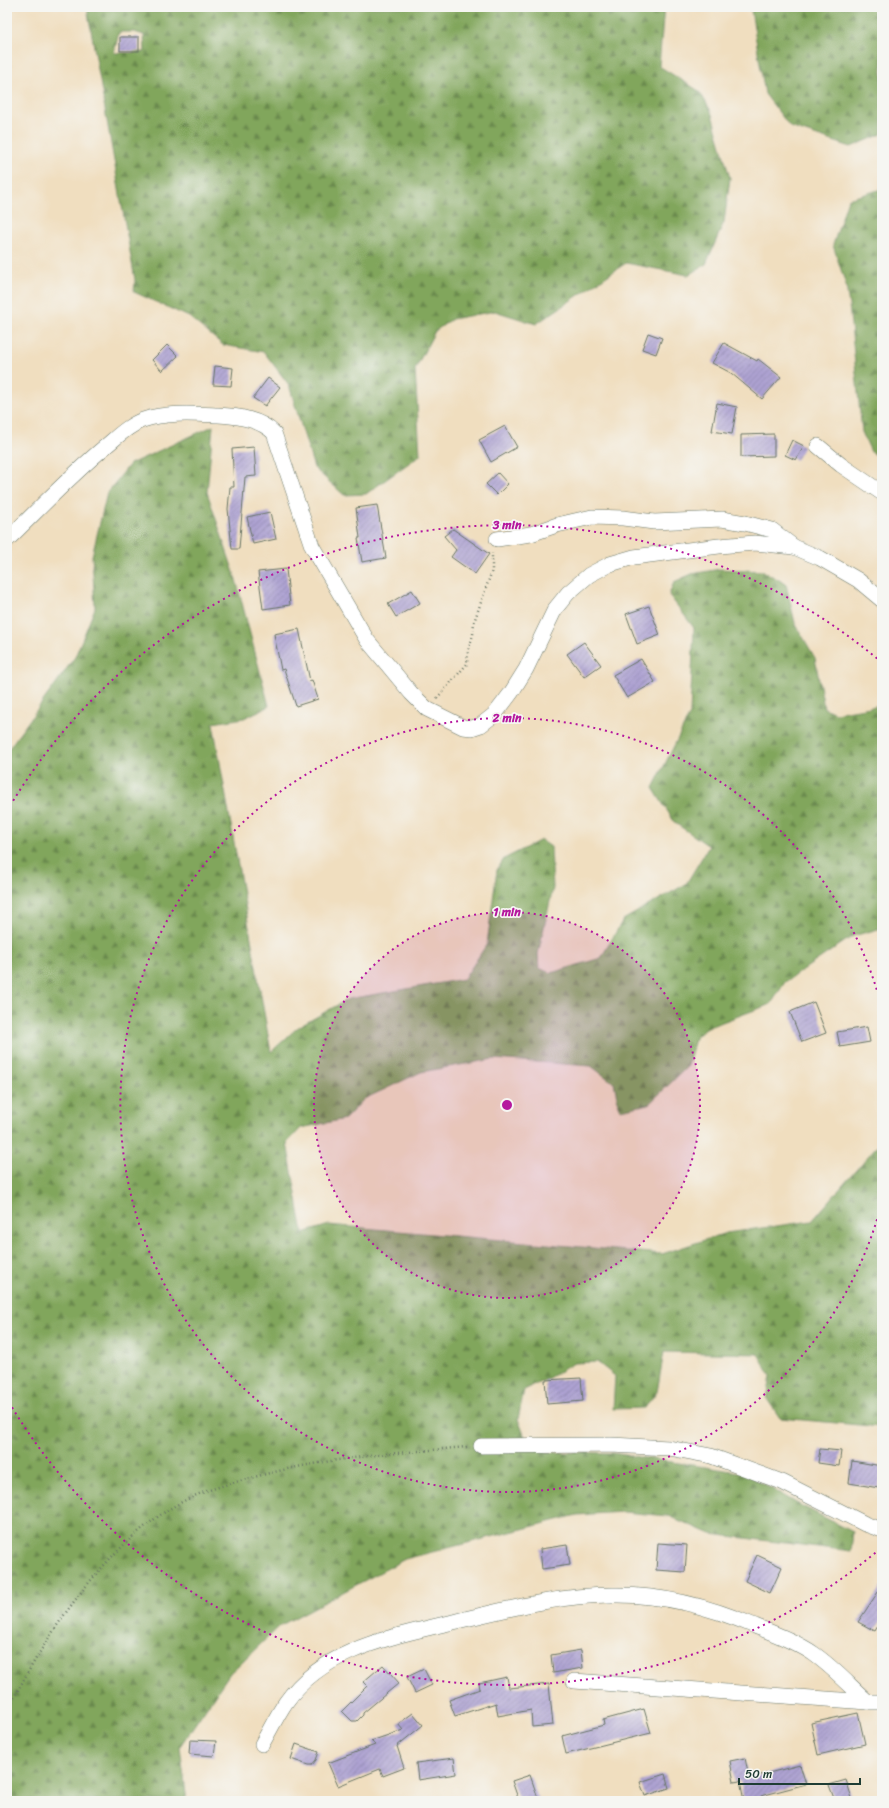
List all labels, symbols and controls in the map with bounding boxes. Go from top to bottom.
text: 3 min [492,514,522,536]
text: 2 min [491,707,522,729]
text: 1 min [493,901,521,923]
centre of rings [500,1098,514,1112]
scale bar [739,1760,860,1786]
text: 50 m [745,1763,772,1785]

